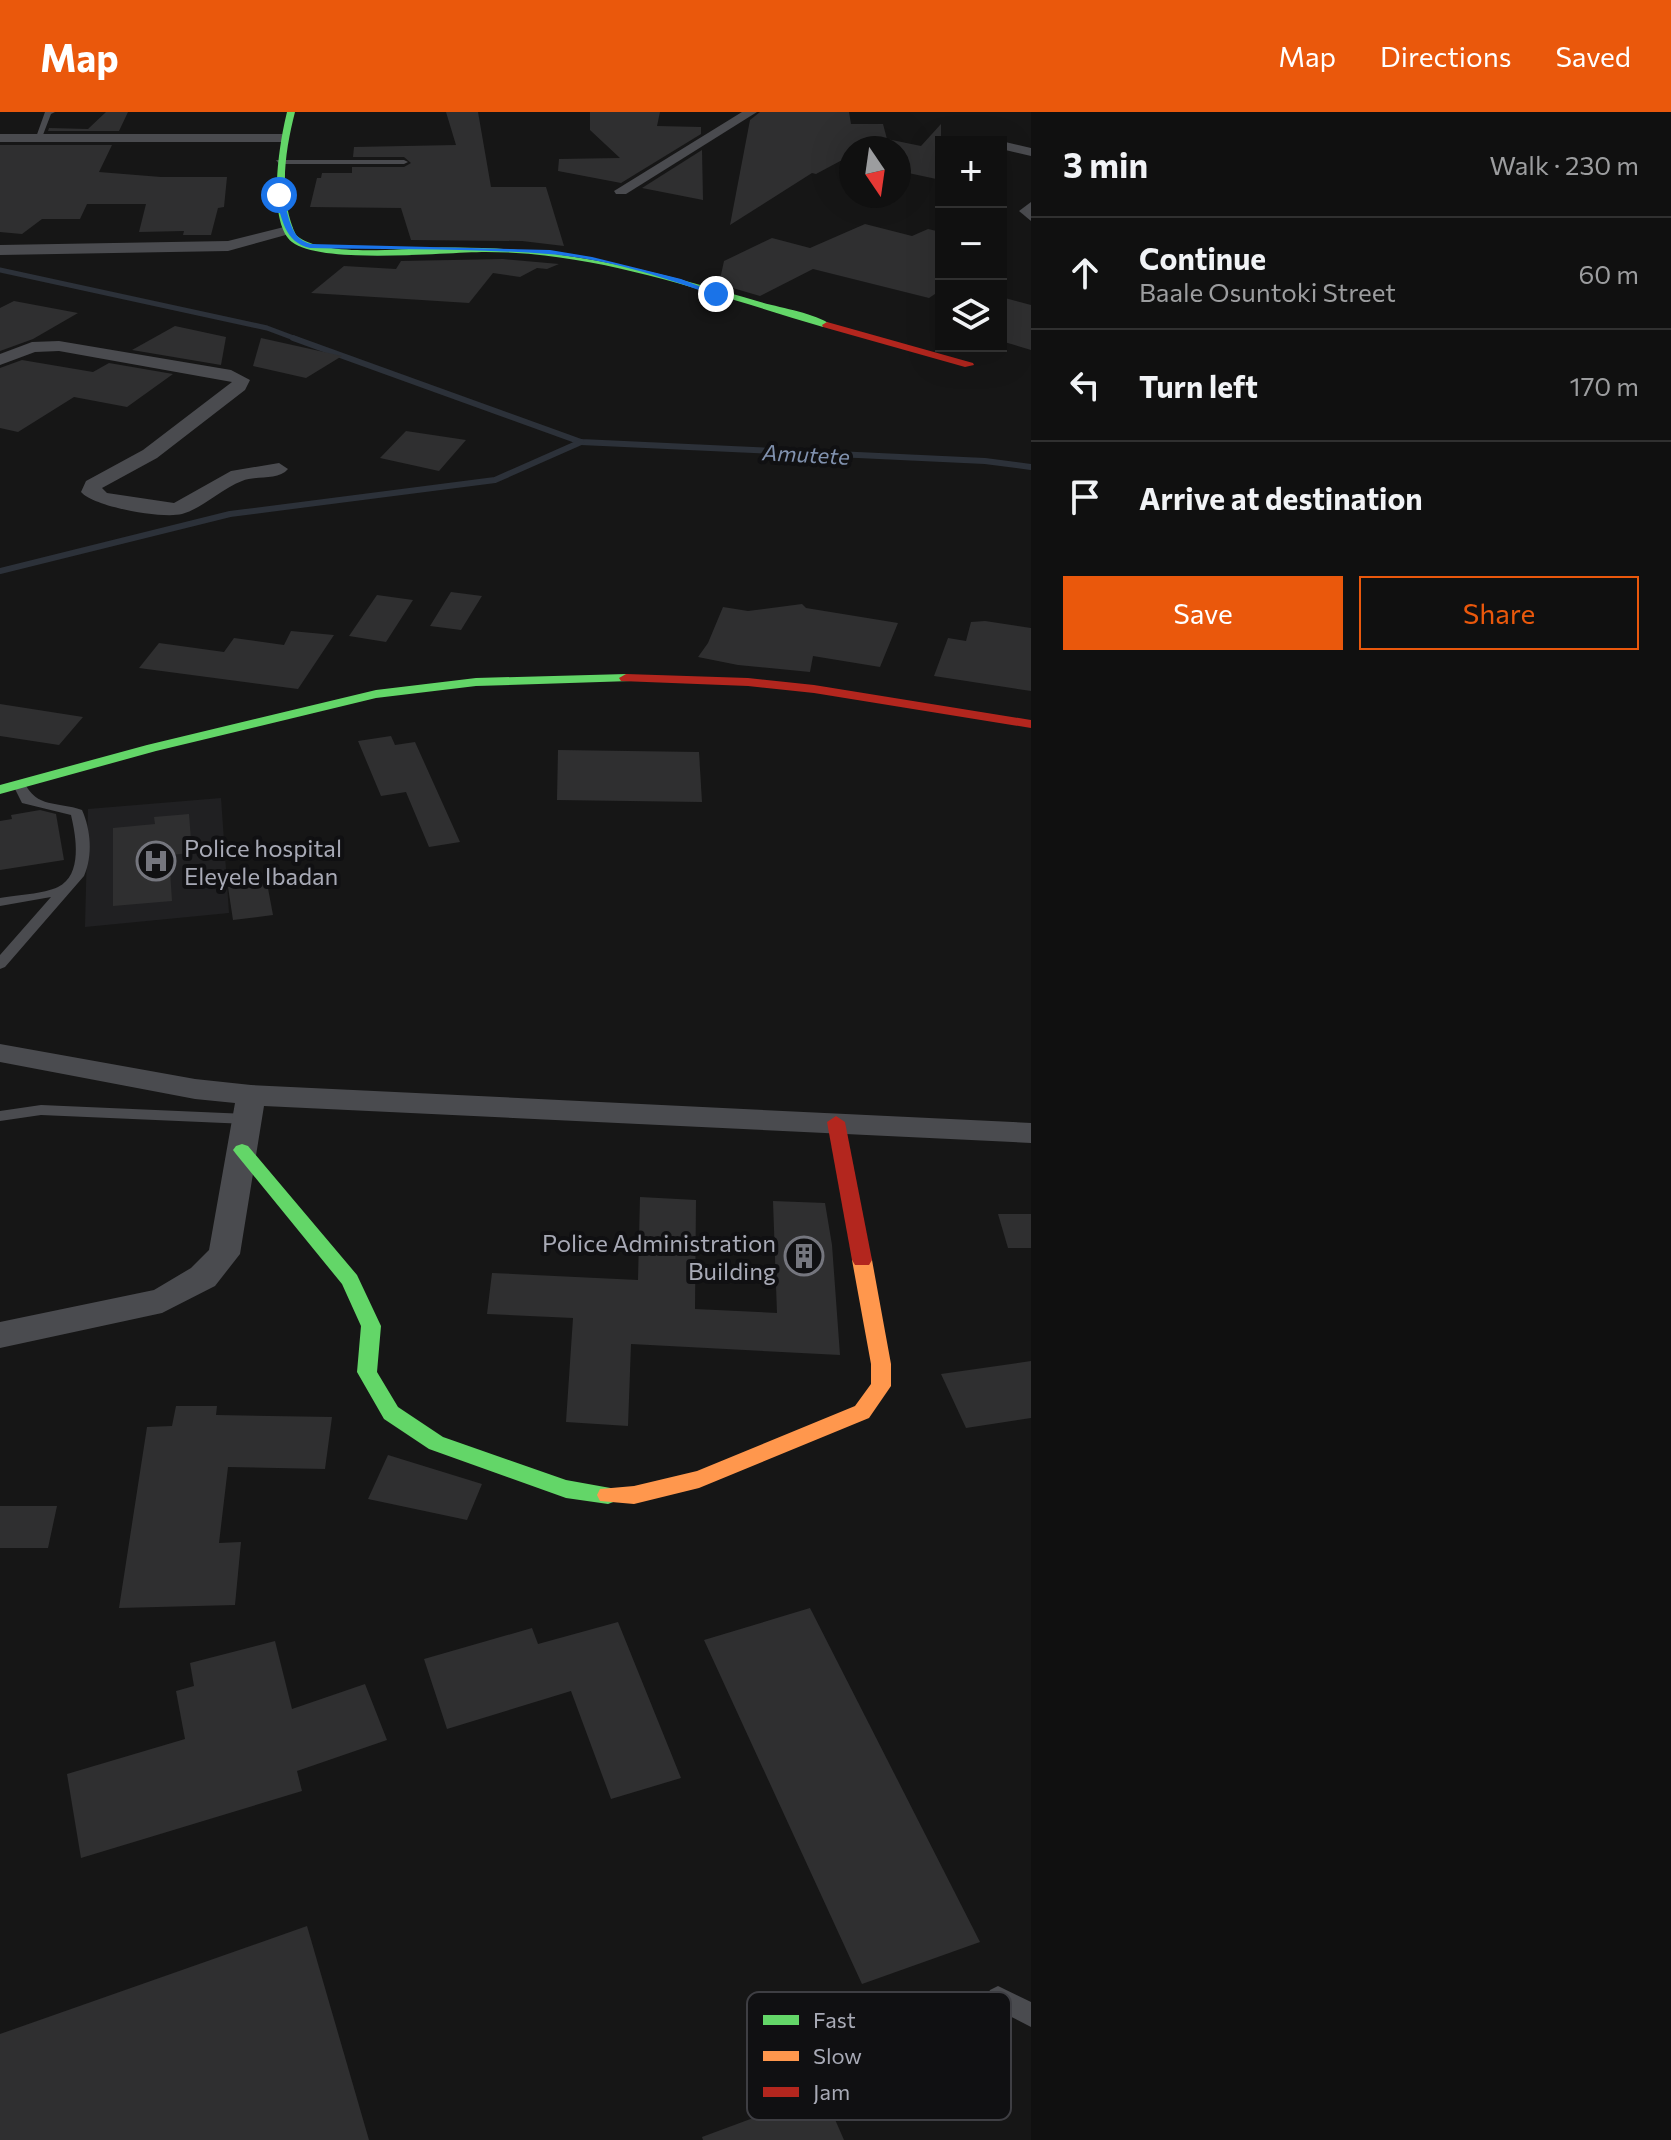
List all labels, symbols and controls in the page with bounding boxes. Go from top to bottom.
text: Map [40,33,119,80]
text: Map [1278,39,1336,73]
text: Directions [1380,39,1511,73]
text: Saved [1555,39,1631,73]
north arrow [839,136,911,208]
map controls [935,136,1007,352]
button: + [935,136,1007,208]
text: 3 min [1063,143,1148,185]
text: Walk · 230 m [1490,149,1639,180]
route start [261,177,297,213]
button: − [935,208,1007,280]
text: Continue [1139,239,1266,276]
icon: ahead [1063,251,1107,295]
text: 60 m [1579,258,1639,289]
route end [698,276,734,312]
text: Baale Osuntoki Street [1139,276,1396,307]
button: layers [935,280,1007,352]
icon: left [1063,363,1107,407]
text: Turn left [1139,367,1258,404]
text: 170 m [1570,370,1639,401]
water label: Amutete [761,438,851,470]
icon: arrive [1063,475,1107,519]
text: Arrive at destination [1139,479,1423,516]
button: Save [1063,576,1343,650]
button: Share [1359,576,1639,650]
place label: Police hospital Eleyele Ibadan [184,833,342,890]
hospital icon: Police hospital Eleyele Ibadan [135,840,177,882]
place label: Police Administration Building [542,1228,776,1285]
building icon: Police Administration Building [783,1235,825,1277]
legend [747,1992,1011,2120]
text: Fast [813,2006,856,2033]
text: Slow [813,2042,862,2069]
text: Jam [813,2078,850,2105]

